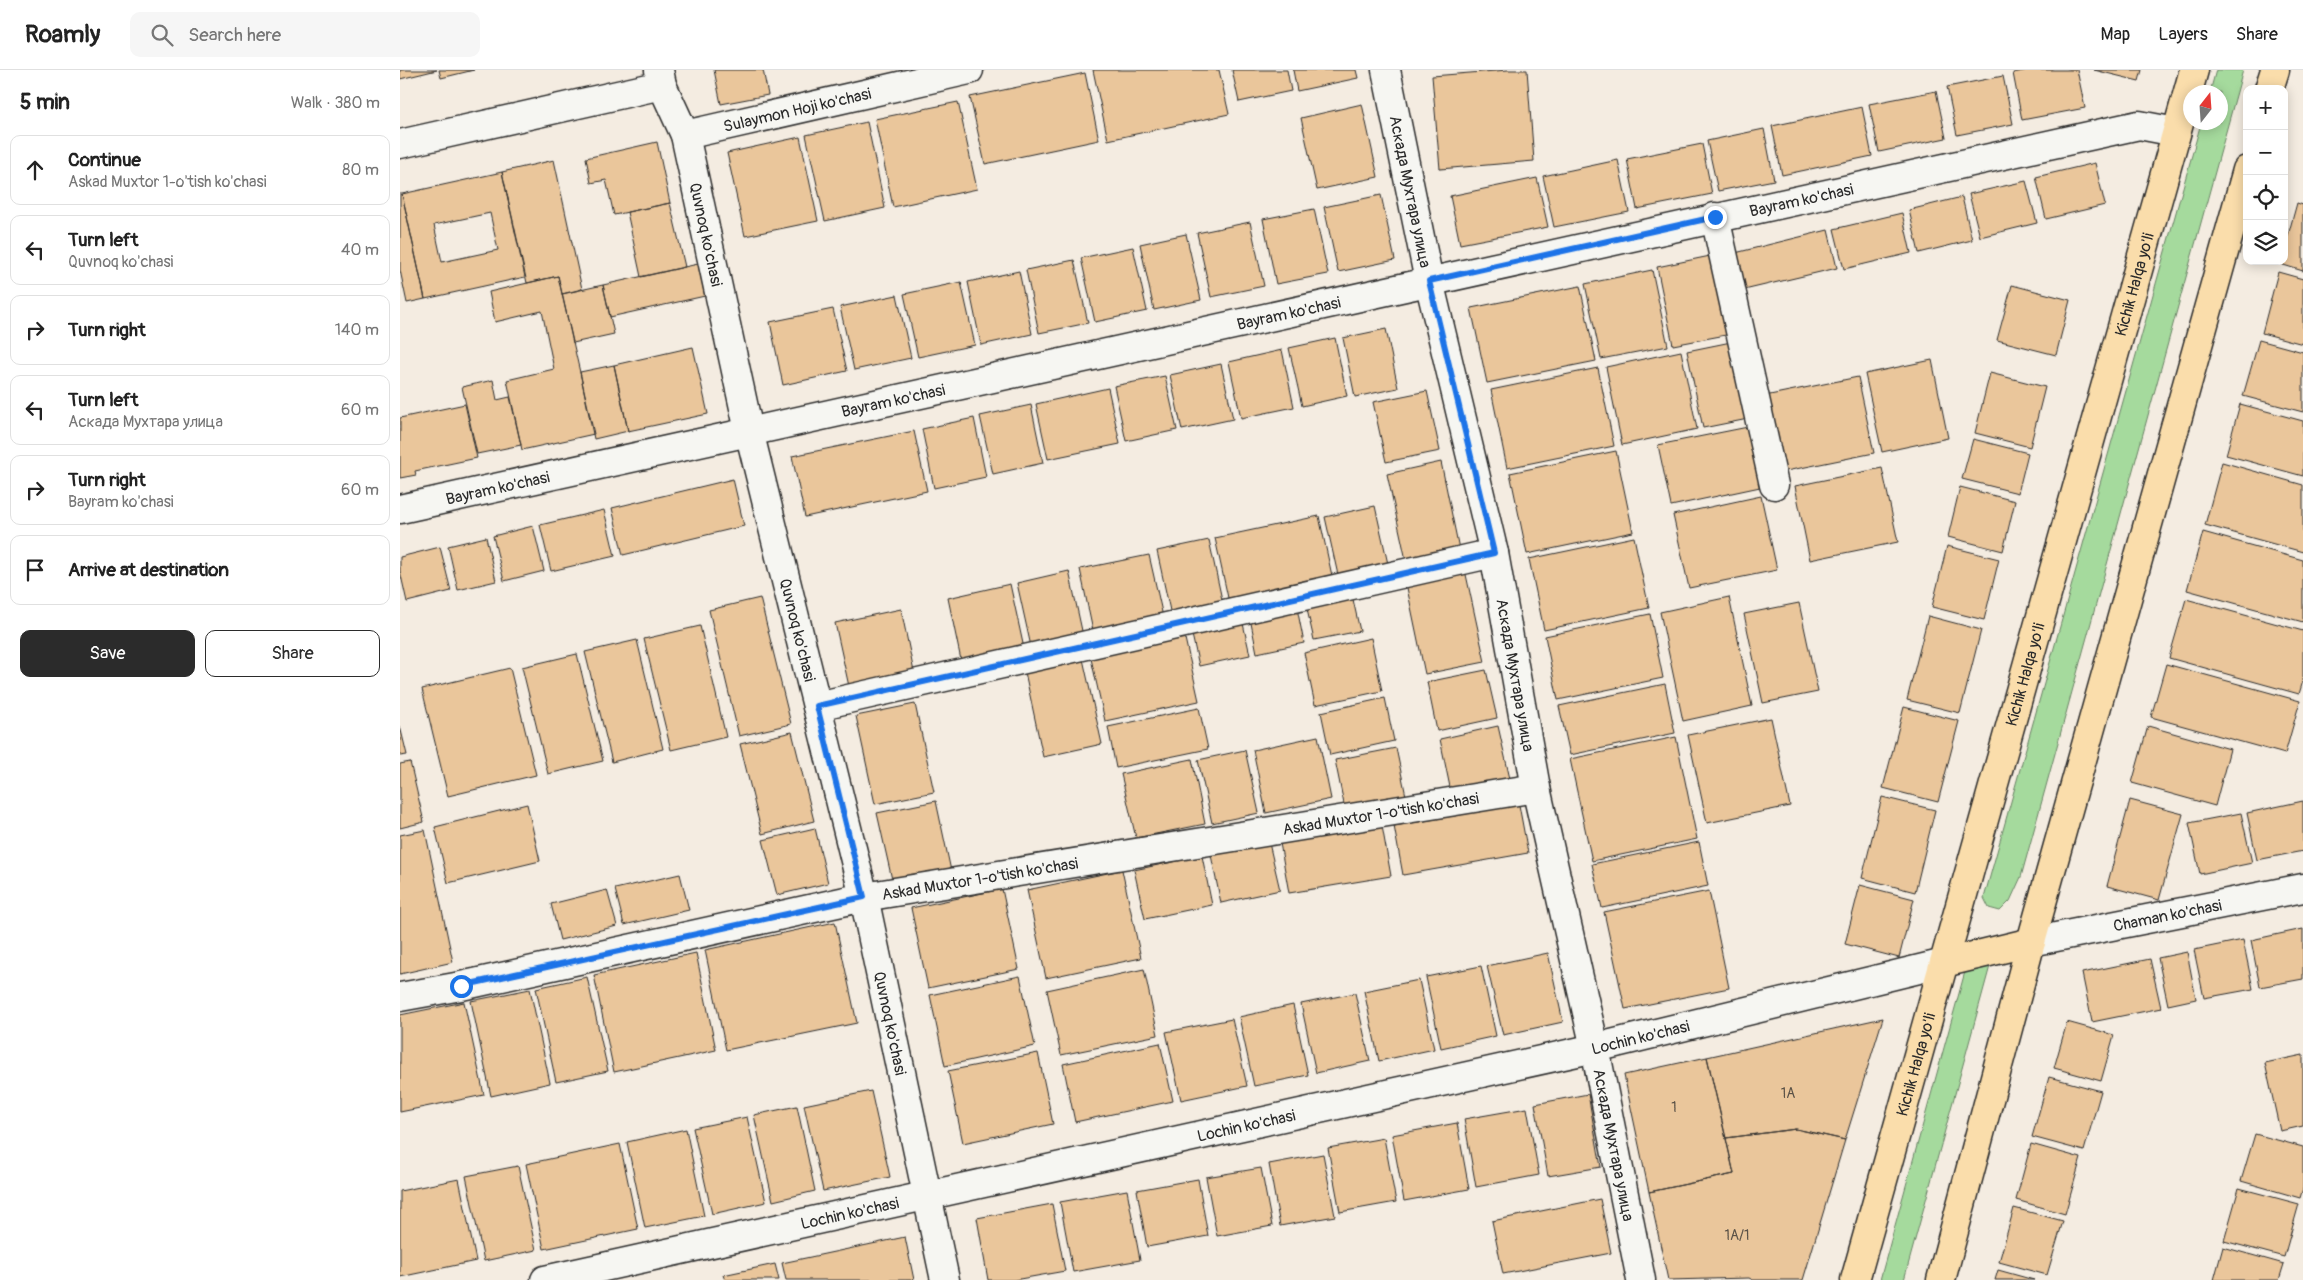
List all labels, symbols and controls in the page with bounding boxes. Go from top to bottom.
search box [130,12,480,57]
text: Roamly [25,20,100,49]
icon: search [148,21,176,49]
text: Search here [188,23,281,47]
text: Map [2101,23,2130,46]
text: Layers [2158,23,2208,46]
text: Share [2236,23,2278,46]
street label: Sulaymon Hoji ko'chasi [721,84,873,137]
north arrow [2183,85,2228,130]
map controls [2243,85,2288,265]
button: + [2243,85,2288,130]
text: 5 min [20,89,70,116]
text: Walk · 380 m [291,93,380,113]
street label: Аскада Мухтара улица [1385,114,1435,270]
button: − [2243,130,2288,175]
text: Continue [68,148,141,172]
icon: ahead [21,156,49,184]
text: 80 m [342,160,379,180]
text: Askad Muxtor 1-o'tish ko'chasi [68,172,267,192]
button: locate [2243,175,2288,220]
street label: Bayram ko'chasi [1748,179,1855,222]
street label: Quvnoq ko'chasi [685,181,726,288]
route end [1704,206,1727,229]
button: layers [2243,220,2288,265]
text: Turn left [68,228,138,252]
street label: Kichik Halqa yo'li [2111,231,2159,339]
icon: left [21,236,49,264]
text: 40 m [341,240,379,260]
text: Quvnoq ko'chasi [68,252,173,272]
street label: Bayram ko'chasi [1235,293,1343,335]
icon: right [21,316,49,344]
text: Turn right [68,318,146,342]
text: 140 m [335,320,379,340]
street label: Bayram ko'chasi [840,380,947,422]
text: Turn left [68,388,138,412]
icon: left [21,396,49,424]
text: 60 m [341,400,379,420]
text: Аскада Мухтара улица [68,412,223,432]
street label: Bayram ko'chasi [444,467,552,510]
text: Turn right [68,468,146,492]
icon: right [21,476,49,504]
text: 60 m [341,480,379,500]
text: Bayram ko'chasi [68,492,174,512]
icon: arrive [21,556,49,584]
text: Arrive at destination [68,558,229,582]
street label: Quvnoq ko'chasi [775,576,819,684]
street label: Аскада Мухтара улица [1491,597,1538,753]
street label: Kichik Halqa yo'li [2002,620,2050,729]
button: Save [20,630,195,677]
button: Share [205,630,380,677]
street label: Askad Muxtor 1-o'tish ko'chasi [1281,788,1481,840]
street label: Askad Muxtor 1-o'tish ko'chasi [880,853,1080,905]
street label: Chaman ko'chasi [2112,895,2224,936]
street label: Quvnoq ko'chasi [869,970,910,1077]
route start [450,975,473,998]
street label: Kichik Halqa yo'li [1892,1010,1940,1119]
street label: Lochin ko'chasi [1590,1016,1692,1060]
street label: Аскада Мухтара улица [1588,1067,1638,1223]
house number: 1А [1781,1085,1795,1102]
house number: 1 [1671,1099,1677,1116]
street label: Lochin ko'chasi [1195,1105,1298,1147]
street label: Lochin ko'chasi [799,1193,901,1234]
house number: 1А/1 [1724,1227,1750,1244]

